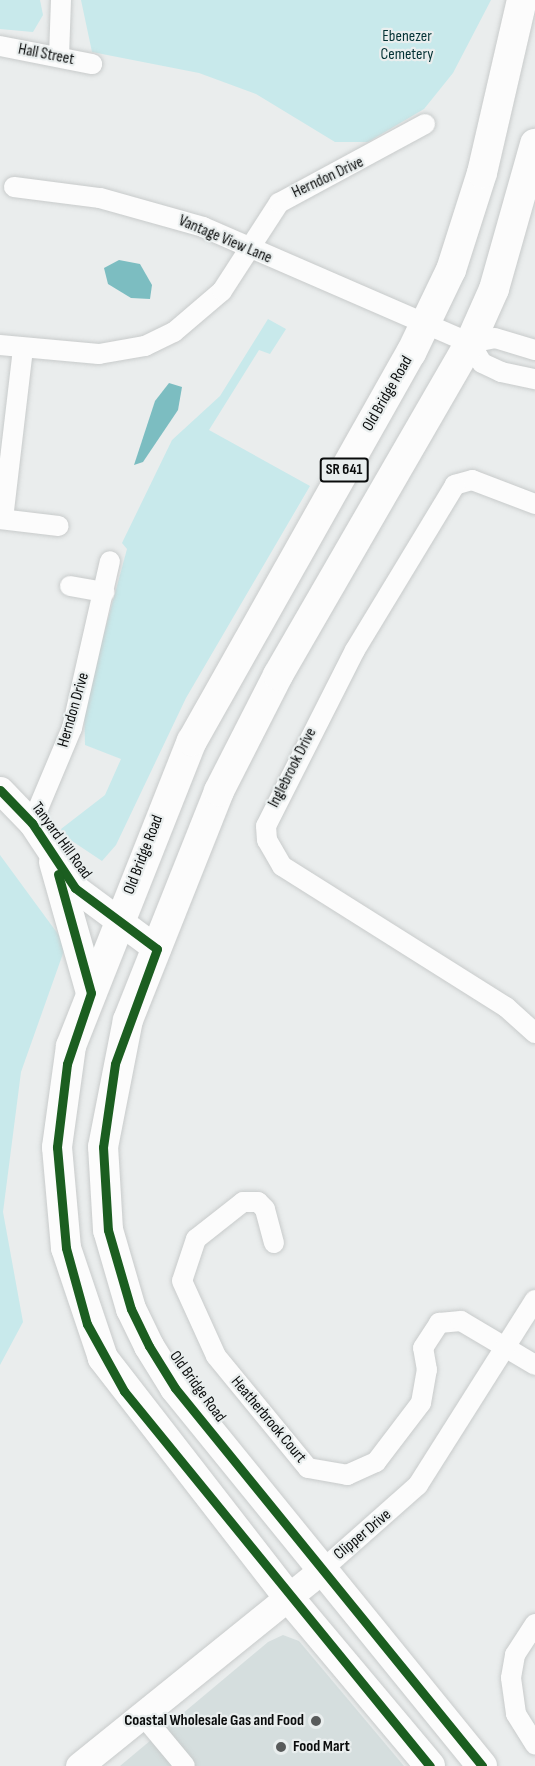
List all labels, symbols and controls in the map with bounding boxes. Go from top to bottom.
park label: Ebenezer Cemetery [381,27,433,65]
street label: Hall Street [16,40,76,70]
street label: Herndon Drive [289,153,367,203]
street label: Vantage View Lane [175,212,275,268]
street label: Old Bridge Road [359,353,417,435]
road number: SR 641 [318,458,370,482]
street label: Herndon Drive [54,671,94,749]
street label: Inglebrook Drive [265,725,321,811]
street label: Tanyard Hill Road [27,799,95,883]
street label: Old Bridge Road [120,813,168,897]
street label: Old Bridge Road [165,1348,229,1426]
street label: Heatherbrook Court [226,1373,310,1467]
street label: Clipper Drive [330,1506,396,1564]
place label: Coastal Wholesale Gas and Food [124,1711,304,1731]
marker: Coastal Wholesale Gas and Food [309,1714,323,1728]
place label: Food Mart [293,1737,350,1757]
marker: Food Mart [274,1740,288,1754]

